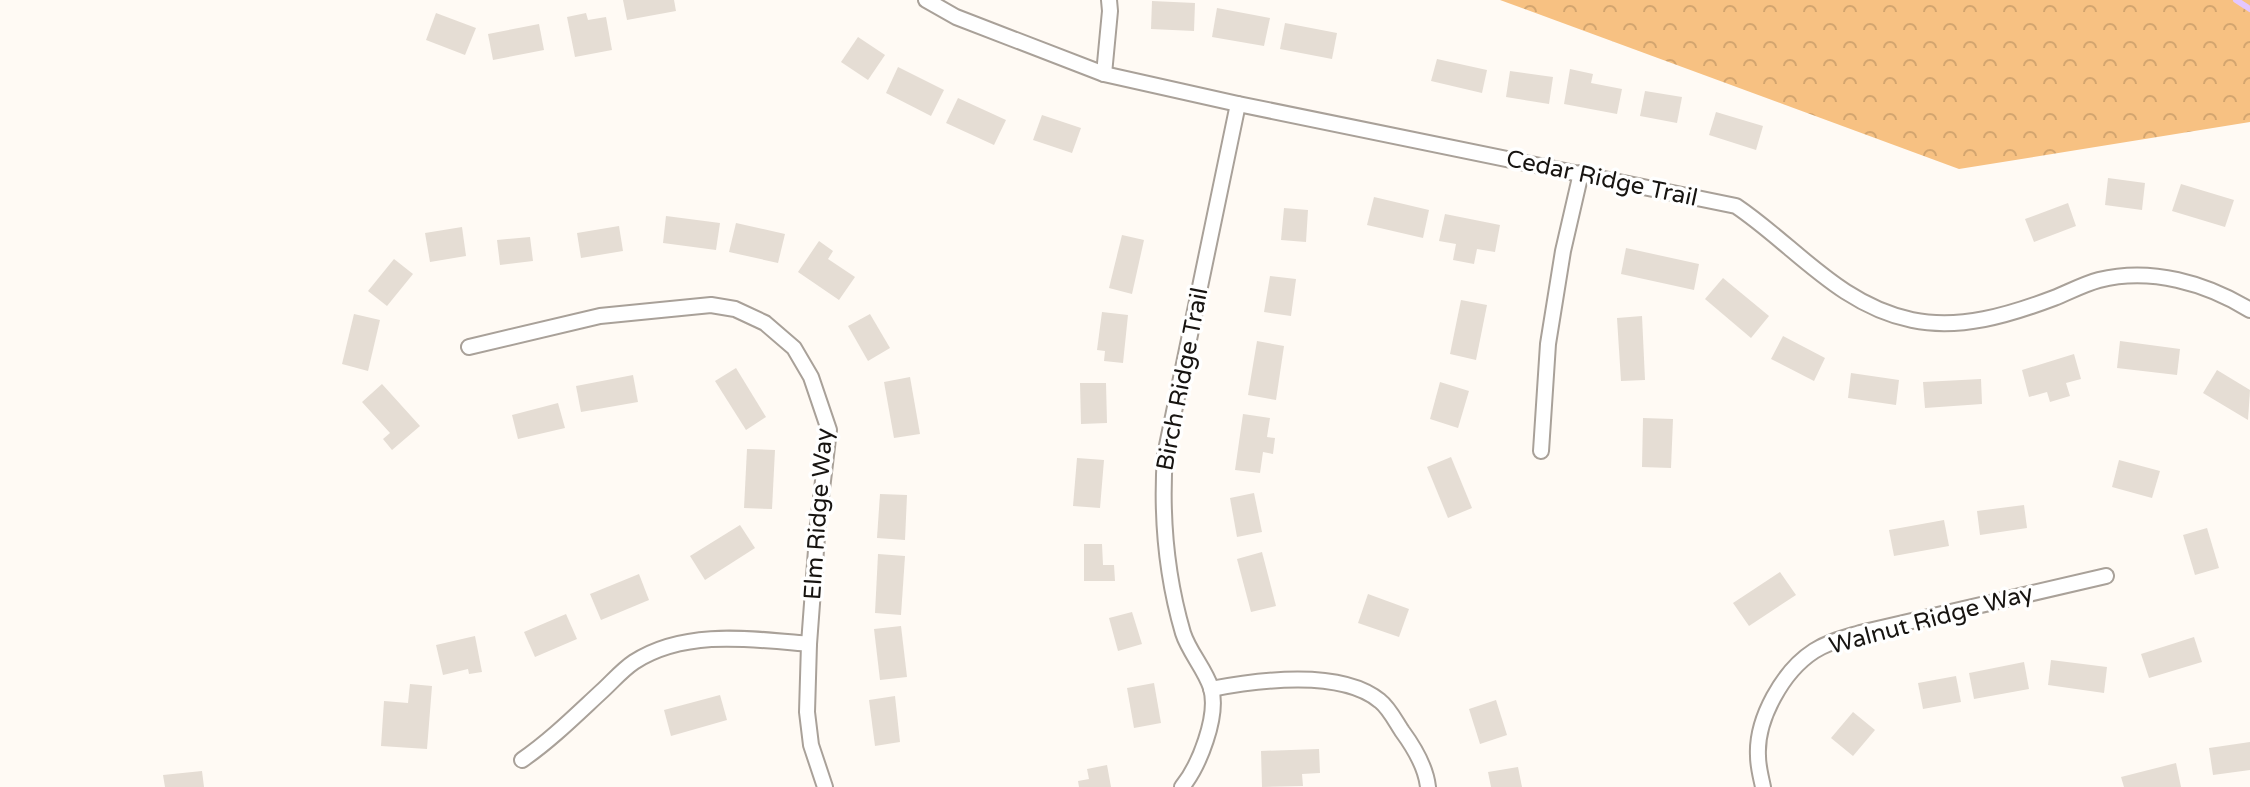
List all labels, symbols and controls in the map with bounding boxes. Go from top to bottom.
street label: Cedar Ridge Trail [1504,144,1700,213]
street label: Birch Ridge Trail [1151,285,1214,473]
street label: Elm Ridge Way [798,427,839,601]
street label: Walnut Ridge Way [1826,578,2036,661]

